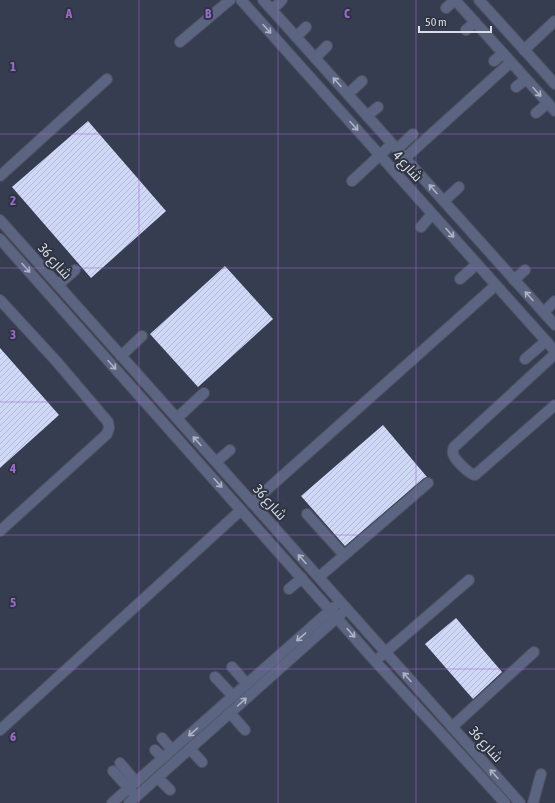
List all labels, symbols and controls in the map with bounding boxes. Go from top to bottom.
text: A [65,6,73,21]
text: B [205,6,212,21]
text: C [344,6,350,21]
scale bar [419,8,491,34]
text: 50 m [425,15,447,29]
one-way arrow [262,24,272,34]
text: 1 [10,59,16,74]
one-way arrow [332,77,341,87]
one-way arrow [533,86,542,97]
one-way arrow [349,121,358,131]
street label: شارع 4 [389,147,426,185]
one-way arrow [428,184,437,194]
text: 2 [10,193,16,208]
one-way arrow [445,228,454,238]
street label: شارع 36 [34,240,75,283]
one-way arrow [21,263,31,273]
one-way arrow [524,291,534,301]
text: 3 [10,327,16,342]
one-way arrow [108,360,117,371]
one-way arrow [192,436,202,446]
text: 4 [9,461,16,476]
one-way arrow [213,478,222,489]
street label: شارع 36 [249,481,290,524]
one-way arrow [298,554,307,564]
text: 5 [10,595,16,610]
one-way arrow [346,627,355,638]
one-way arrow [295,632,306,641]
one-way arrow [403,672,412,682]
one-way arrow [237,698,247,707]
street label: شارع 36 [465,723,506,766]
one-way arrow [188,727,198,736]
text: 6 [10,729,16,744]
one-way arrow [489,769,499,779]

